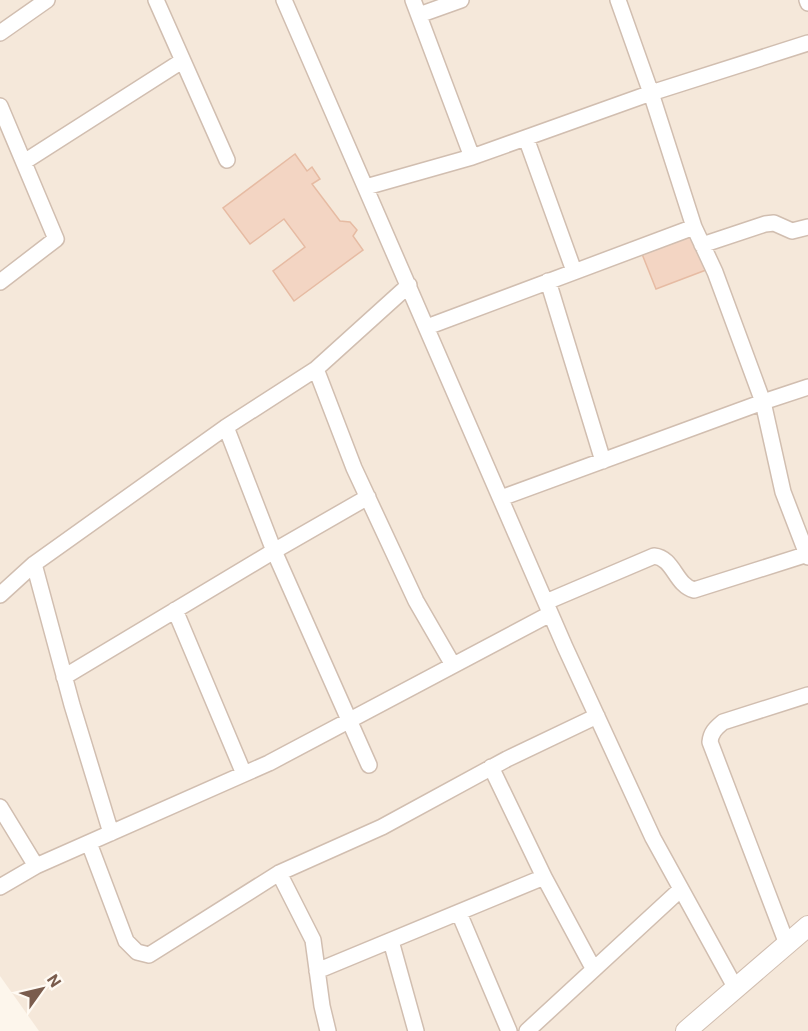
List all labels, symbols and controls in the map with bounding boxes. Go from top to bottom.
north arrow [12,959,72,1019]
text: N [43,971,65,991]

